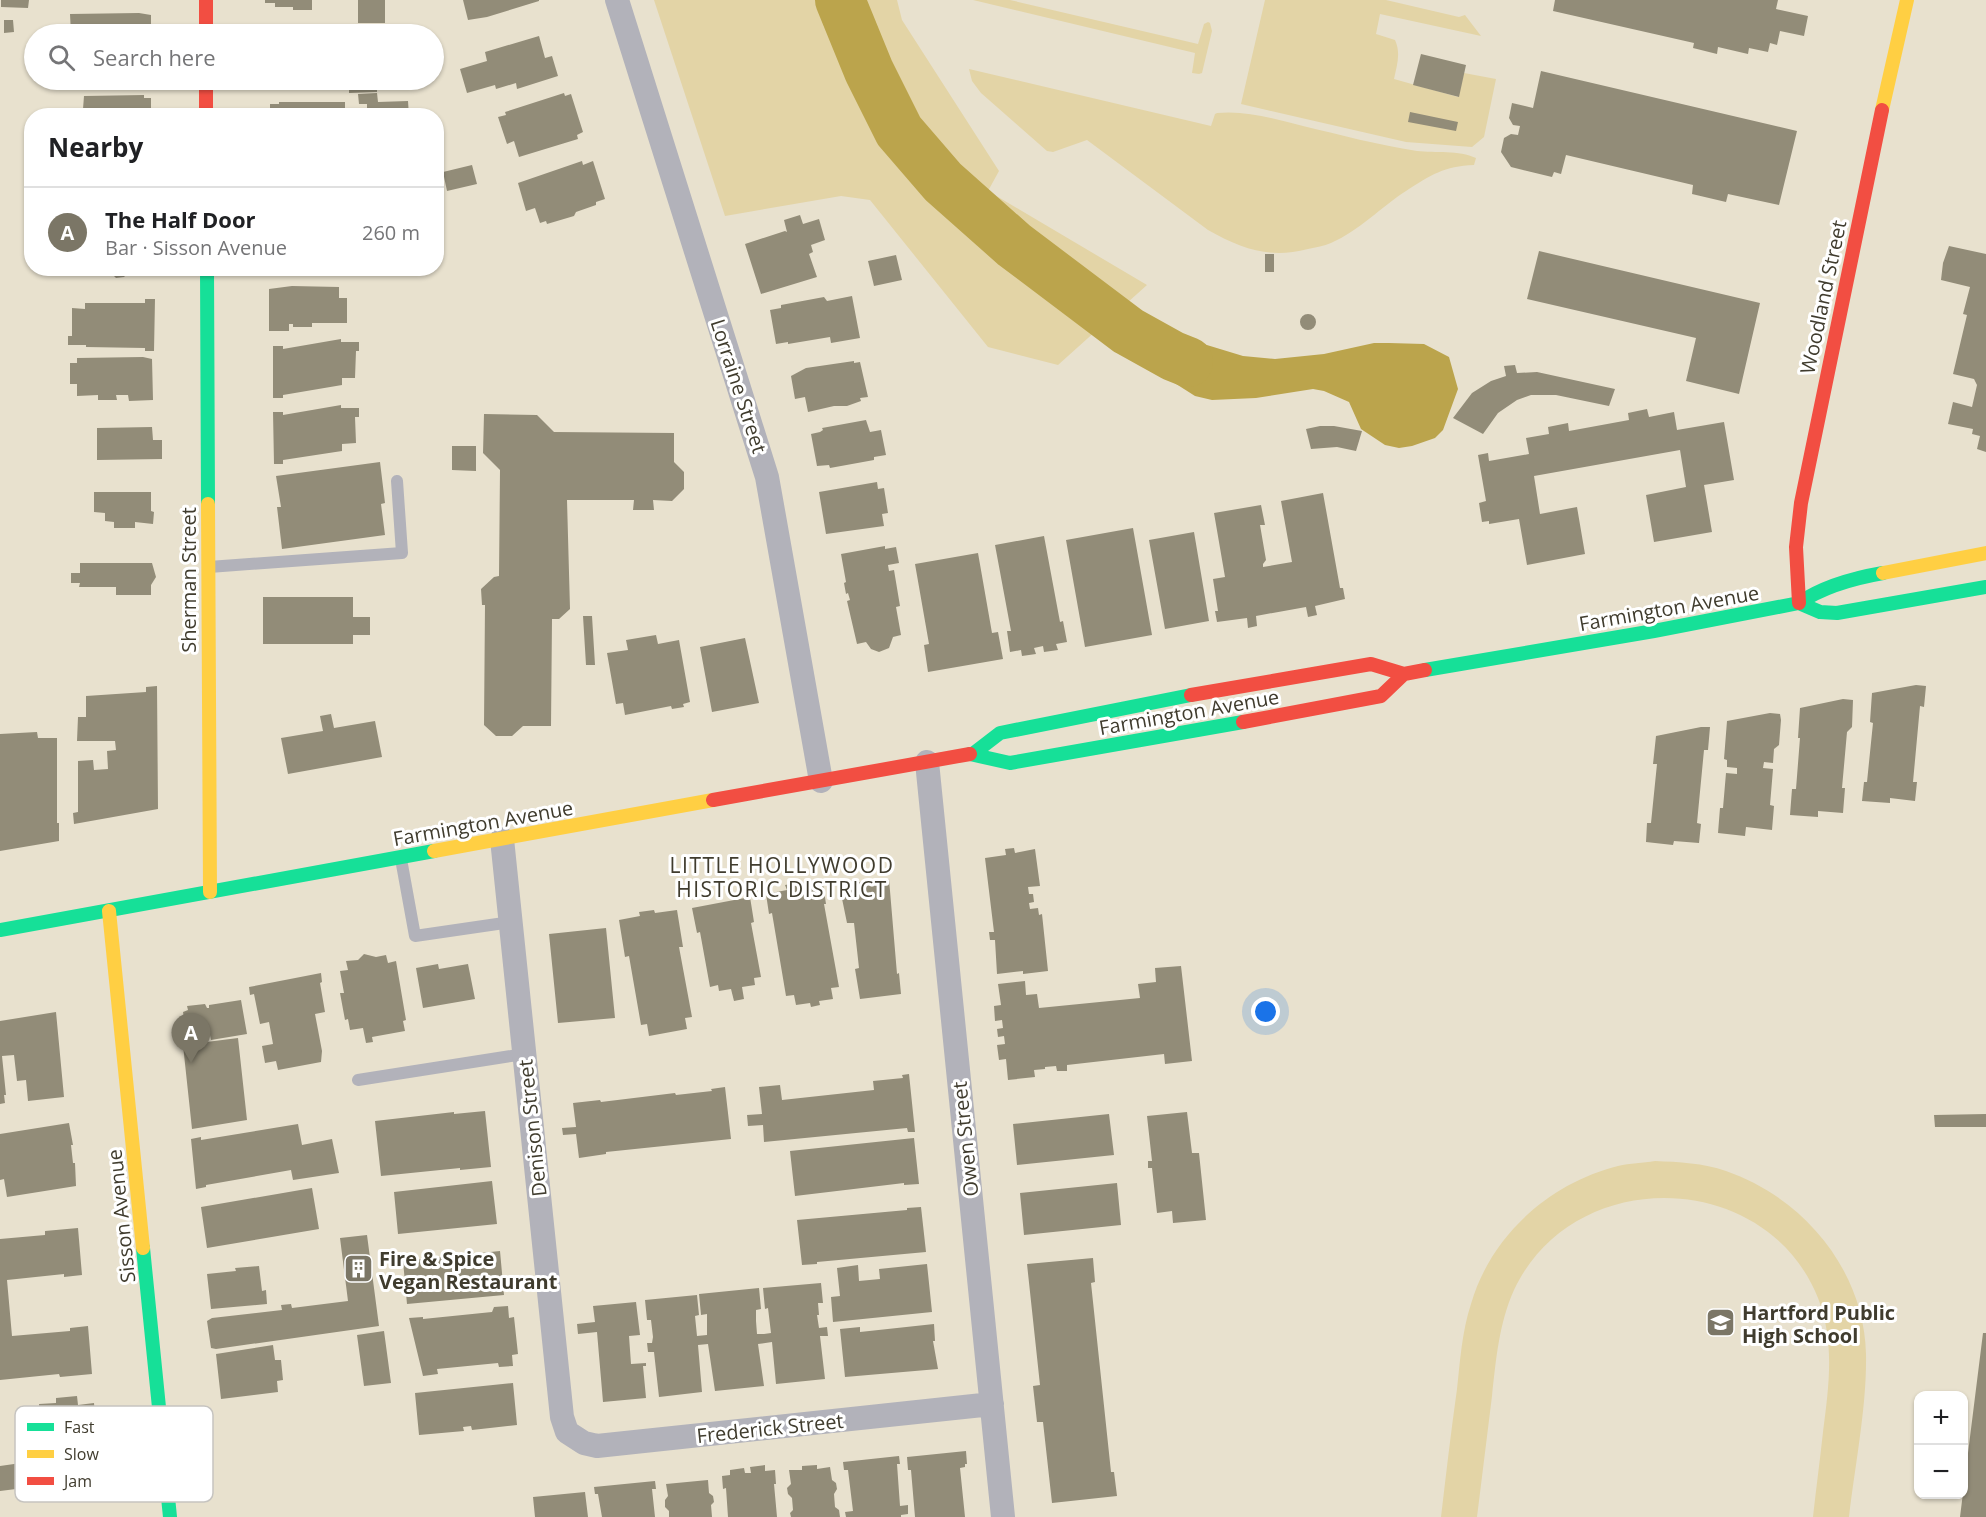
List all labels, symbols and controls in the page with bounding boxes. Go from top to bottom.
search box [24,24,444,90]
icon: search [45,41,78,74]
text: Search here [93,42,216,72]
text: Nearby [48,129,143,165]
text: The Half Door [105,204,256,234]
street label: Woodland Street [1794,218,1852,376]
text: A [61,219,74,246]
text: 260 m [362,219,420,246]
text: Bar · Sisson Avenue [105,234,287,261]
street label: Lorraine Street [705,315,773,457]
street label: Sherman Street [175,507,202,653]
street label: Farmington Avenue [1577,579,1761,637]
street label: Farmington Avenue [1097,683,1281,741]
street label: Farmington Avenue [391,794,575,852]
district label: LITTLE HOLLYWOOD HISTORIC DISTRICT [670,851,894,903]
your location [1251,997,1280,1026]
pin: A [172,1014,210,1063]
street label: Denison Street [511,1058,553,1198]
street label: Owen Street [946,1080,984,1198]
street label: Sisson Avenue [101,1148,141,1284]
place label: Fire & Spice Vegan Restaurant [379,1245,558,1295]
building icon: Fire & Spice Vegan Restaurant [342,1253,374,1285]
place label: Hartford Public High School [1742,1299,1895,1349]
school or university icon: Hartford Public High School [1705,1307,1737,1339]
map controls [1914,1391,1968,1499]
button: + [1914,1391,1968,1445]
legend [15,1406,213,1502]
street label: Frederick Street [695,1407,845,1449]
text: Fast [64,1416,95,1438]
text: Slow [64,1443,99,1465]
button: − [1914,1445,1968,1499]
text: Jam [62,1470,92,1492]

